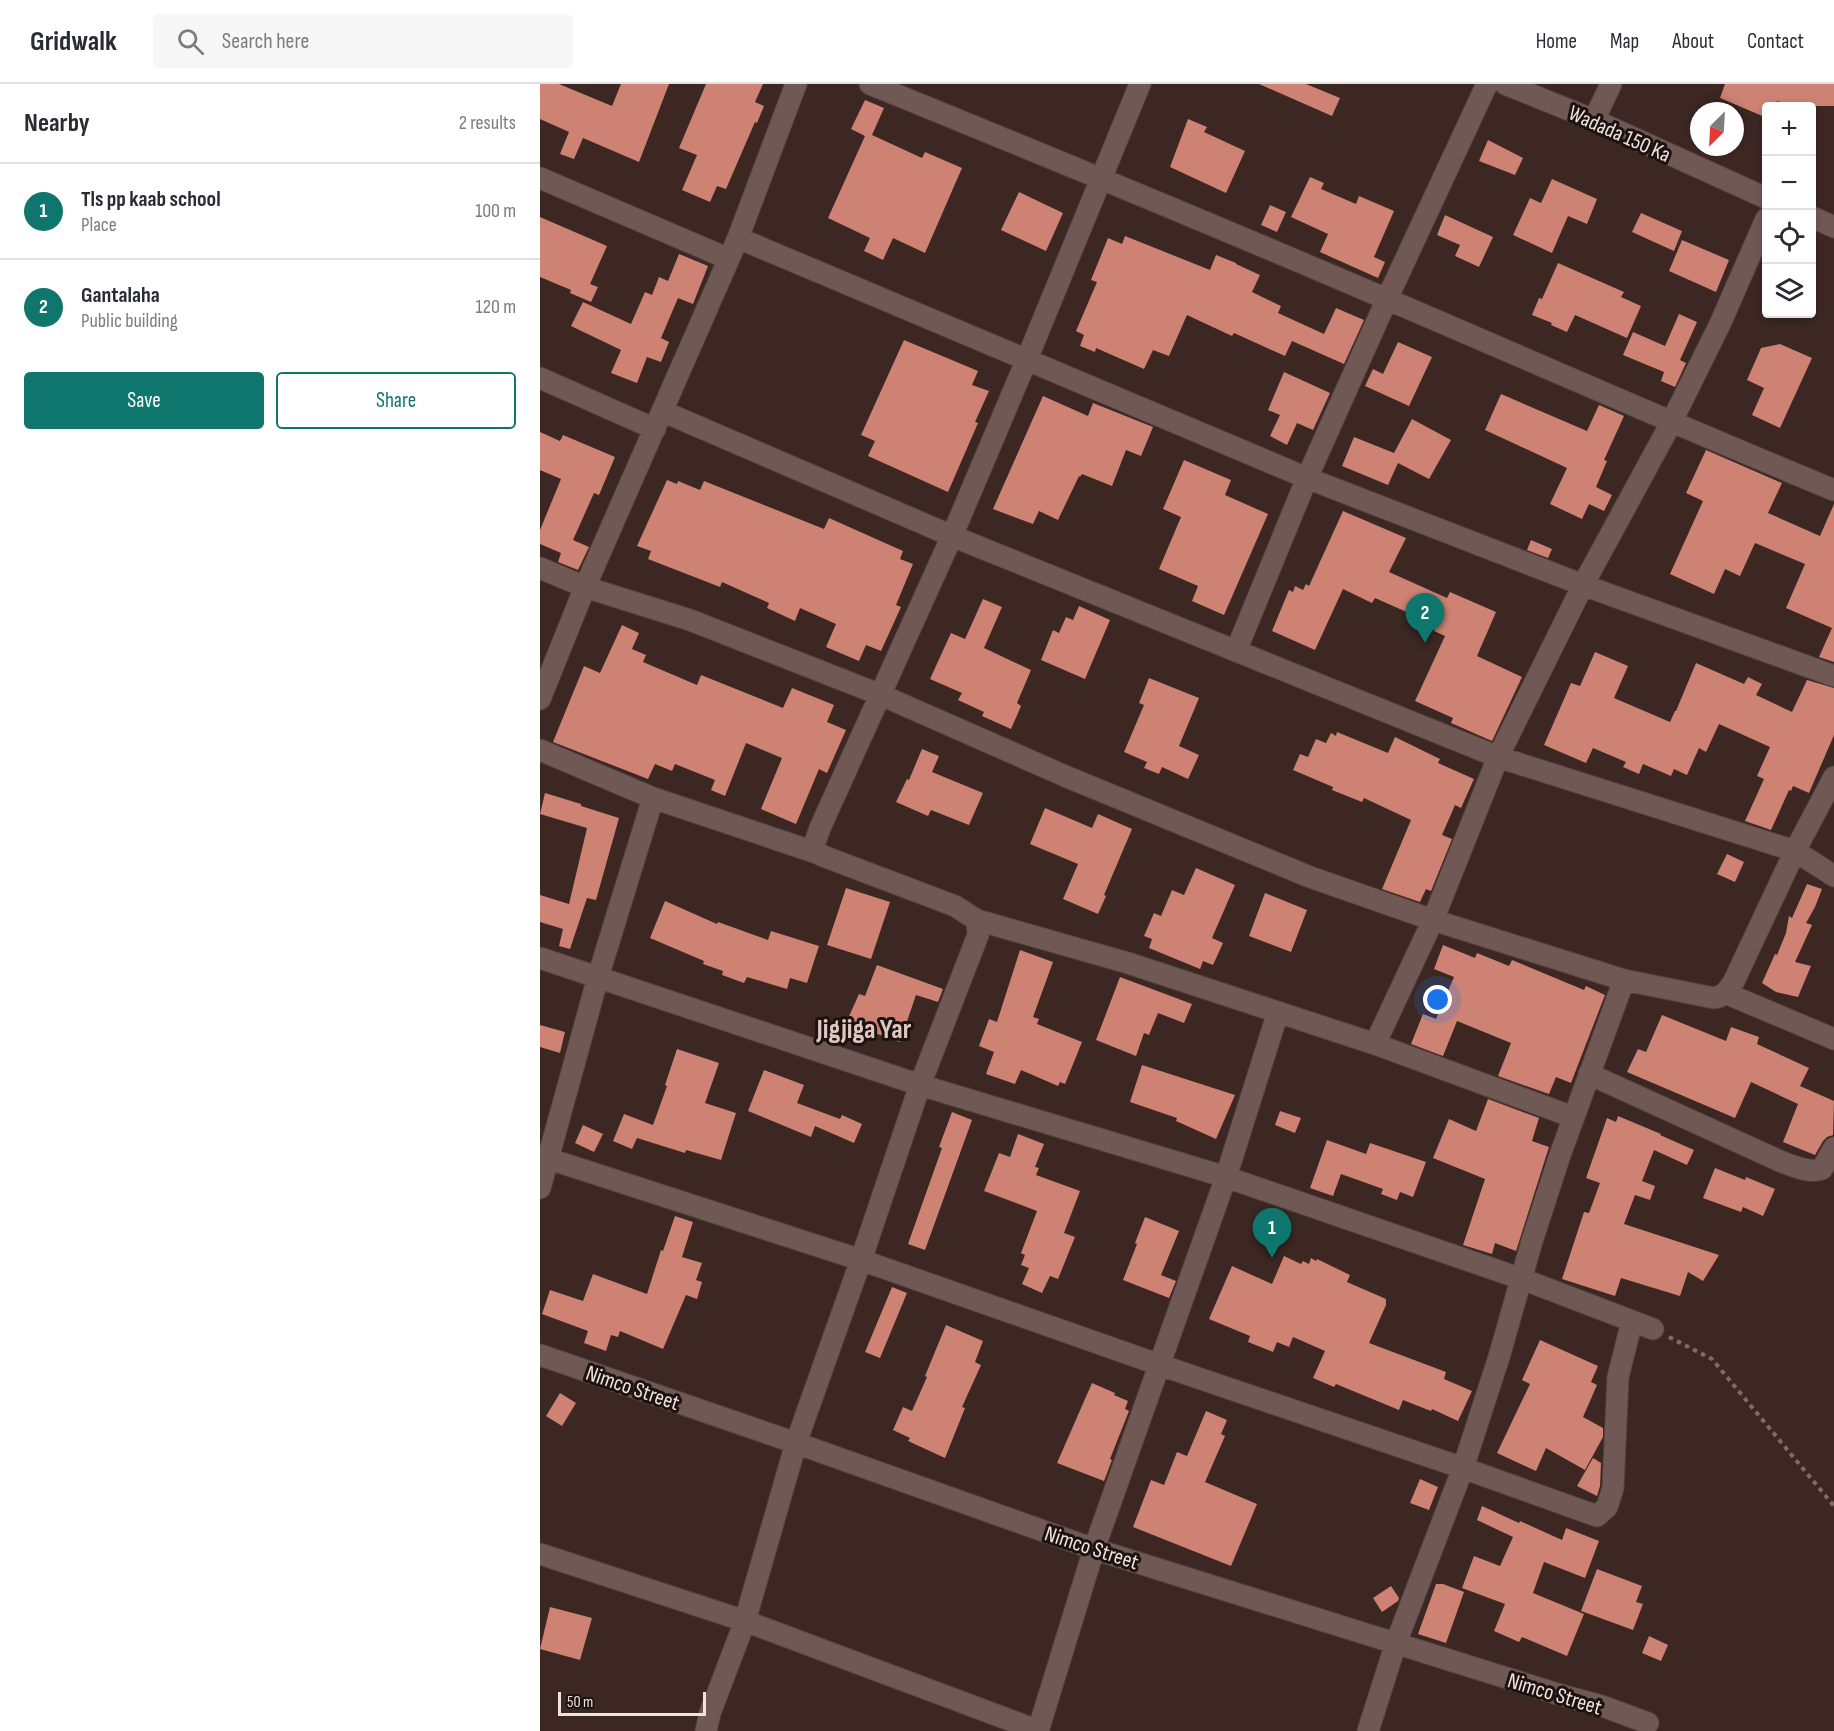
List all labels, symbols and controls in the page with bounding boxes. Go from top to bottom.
search box [153,14,573,68]
text: Gridwalk [30,25,117,58]
icon: search [174,25,207,58]
text: Search here [222,28,309,55]
text: Home [1536,29,1577,54]
text: Map [1610,29,1639,54]
text: About [1672,29,1714,54]
text: Contact [1747,29,1804,54]
street label: Wadada 150 Ka [1564,100,1675,169]
north arrow [1690,102,1744,156]
map controls [1762,102,1816,318]
button: + [1762,102,1816,156]
text: Nearby [24,108,90,139]
text: 2 results [459,111,516,135]
button: − [1762,156,1816,210]
text: Tls pp kaab school [81,186,221,213]
text: 1 [40,199,47,223]
text: 100 m [475,199,516,223]
button: locate [1762,210,1816,264]
text: Place [81,213,117,237]
button: layers [1762,264,1816,318]
text: Gantalaha [81,282,160,309]
text: 2 [39,295,48,319]
text: 120 m [476,295,516,319]
text: Public building [81,309,178,333]
button: Save [24,372,264,429]
button: Share [276,372,516,429]
pin: 2 [1406,594,1444,643]
your location [1423,985,1452,1014]
district label: Jigjiga Yar [816,1013,912,1046]
pin: 1 [1252,1208,1292,1258]
street label: Nimco Street [582,1360,683,1417]
street label: Nimco Street [1041,1521,1142,1576]
street label: Nimco Street [1504,1667,1605,1722]
scale bar [558,1689,706,1716]
text: 50 m [567,1693,593,1712]

